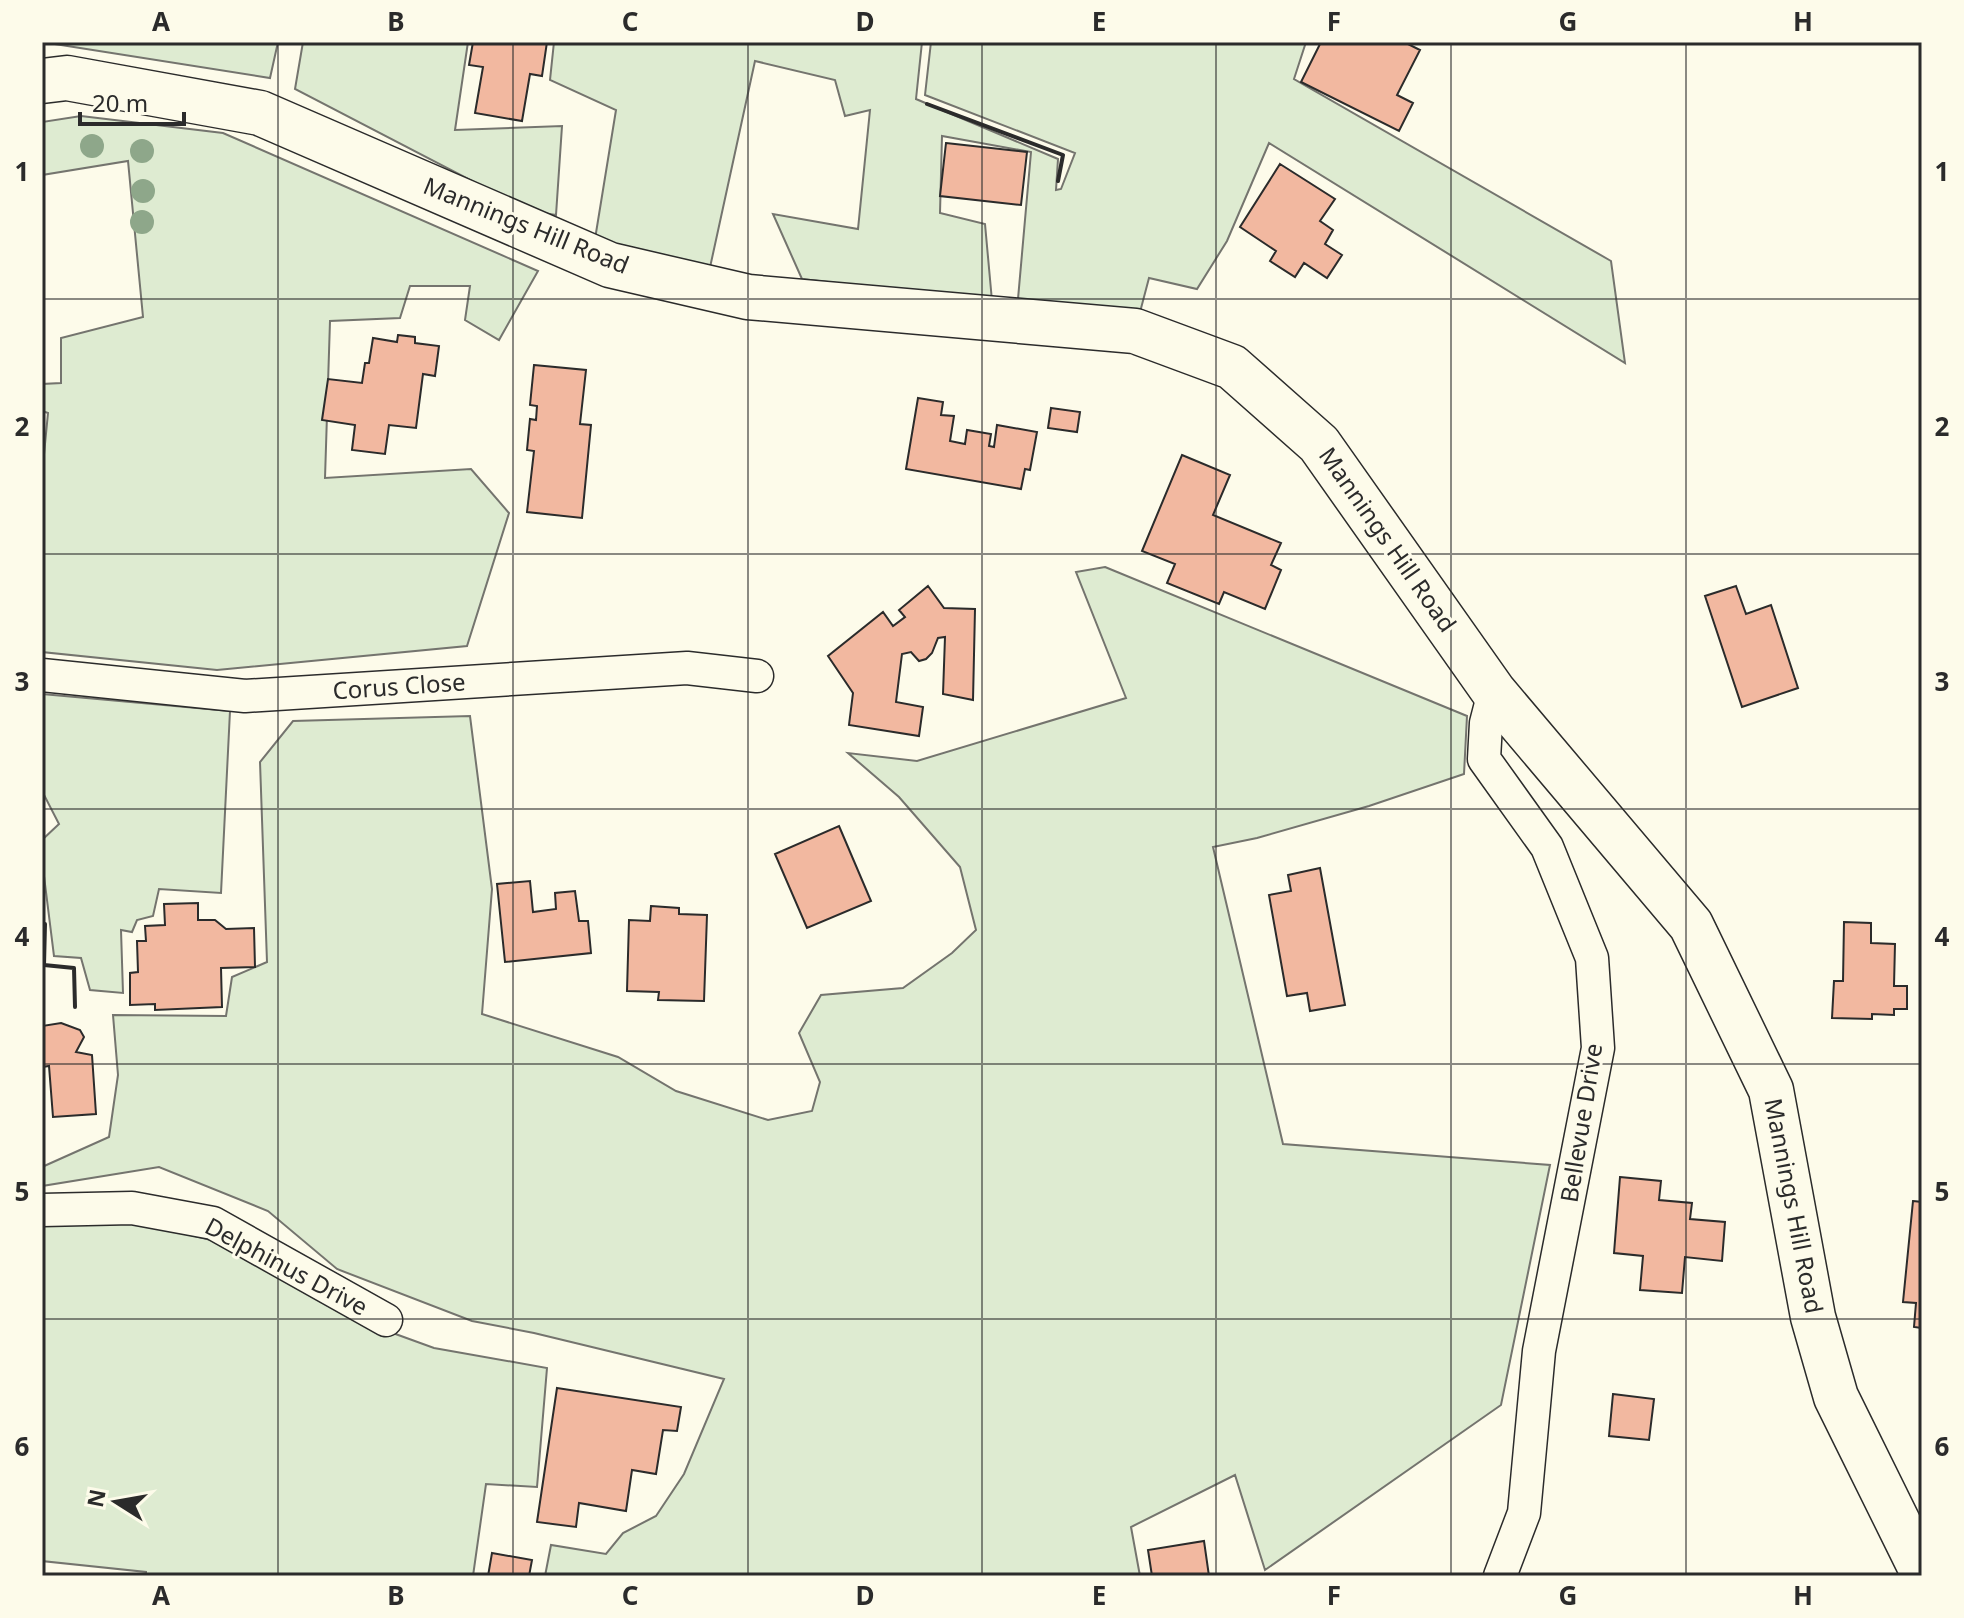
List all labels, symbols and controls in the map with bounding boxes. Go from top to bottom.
text: A [152,3,170,39]
text: B [387,3,405,39]
text: C [622,3,638,39]
text: D [855,3,875,39]
text: E [1092,3,1106,39]
text: F [1327,3,1341,39]
text: G [1559,3,1577,39]
text: H [1793,3,1813,39]
scale bar [80,76,184,126]
text: 20 m [92,86,148,119]
text: 1 [15,153,29,189]
text: 1 [1935,153,1949,189]
street label: Mannings Hill Road [419,168,634,281]
text: 2 [15,408,30,444]
text: 2 [1935,408,1950,444]
street label: Mannings Hill Road [1312,440,1464,638]
text: 3 [15,663,29,699]
text: 3 [1935,663,1949,699]
street label: Corus Close [331,664,466,707]
text: 4 [15,918,30,954]
text: 4 [1935,918,1950,954]
street label: Bellevue Drive [1552,1041,1609,1205]
street label: Mannings Hill Road [1757,1095,1832,1316]
text: 5 [15,1173,29,1209]
text: 5 [1935,1173,1949,1209]
street label: Delphinus Drive [200,1209,374,1322]
text: 6 [15,1428,30,1464]
text: 6 [1935,1428,1950,1464]
north arrow [76,1462,156,1542]
text: N [79,1486,112,1510]
text: A [152,1577,170,1613]
text: B [387,1577,405,1613]
text: C [622,1577,638,1613]
text: D [855,1577,875,1613]
text: E [1092,1577,1106,1613]
text: F [1327,1577,1341,1613]
text: G [1559,1577,1577,1613]
text: H [1793,1577,1813,1613]

